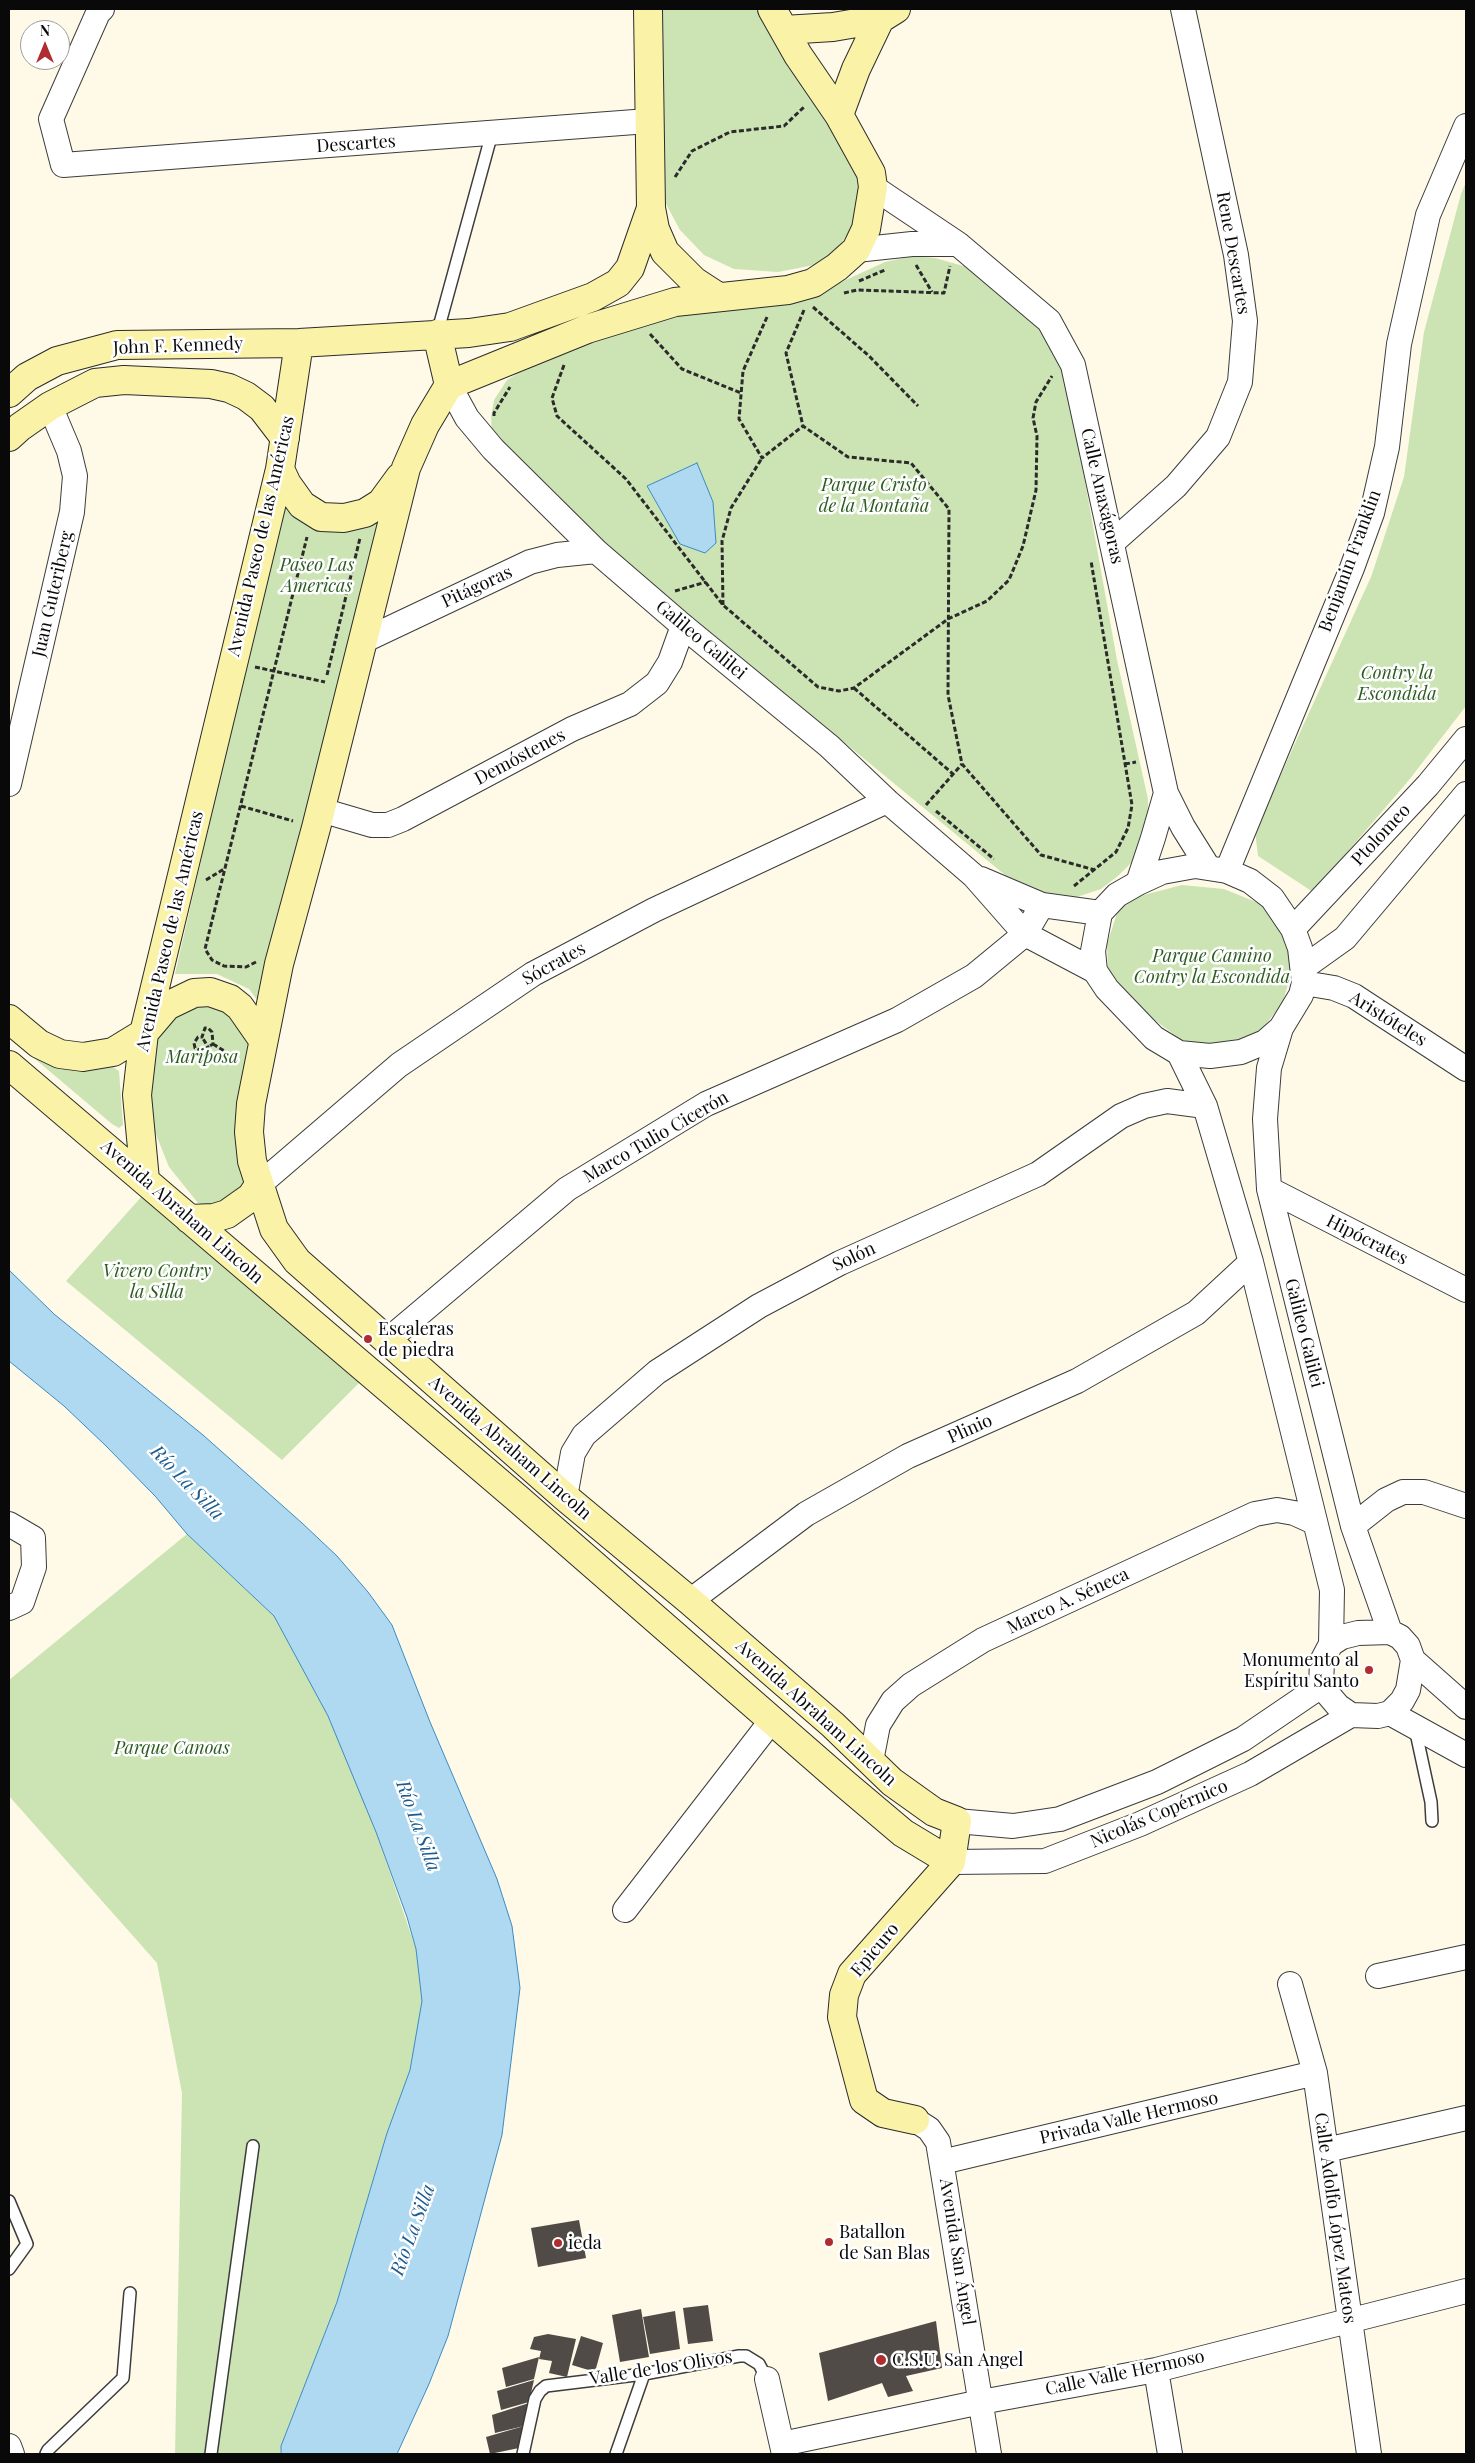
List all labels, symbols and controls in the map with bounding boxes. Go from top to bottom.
north arrow [20,20,70,70]
text: N [40,21,50,40]
street label: Descartes [316,130,396,158]
street label: Rene Descartes [1212,190,1254,316]
street label: John F. Kennedy [113,333,243,359]
street label: Avenida Paseo de las Américas [223,414,299,658]
street label: Calle Anaxágoras [1076,426,1128,566]
park label: Parque Cristo de la Montaña [819,474,929,516]
street label: Benjamin Franklin [1314,487,1386,635]
street label: Juan Guteriberg [28,529,78,659]
park label: Paseo Las Americas [280,554,354,596]
street label: Pitágoras [438,561,516,613]
street label: Galileo Galilei [651,596,751,684]
park label: Contry la Escondida [1357,662,1437,704]
street label: Demóstenes [471,724,569,790]
street label: Ptolomeo [1347,800,1415,870]
street label: Avenida Paseo de las Américas [132,809,208,1053]
street label: Sócrates [519,938,589,990]
park label: Parque Camino Contry la Escondida [1134,945,1290,988]
street label: Aristóteles [1346,987,1430,1051]
park label: Mariposa [166,1046,238,1068]
street label: Marco Tulio Cicerón [579,1087,733,1187]
street label: Avenida Abraham Lincoln [96,1135,268,1289]
street label: Hipócrates [1323,1210,1411,1270]
street label: Solón [829,1238,879,1276]
park label: Vivero Contry la Silla [103,1260,211,1302]
street label: Galileo Galilei [1280,1276,1328,1390]
place label: Escaleras de piedra [378,1318,454,1360]
marker: Escaleras de piedra [362,1333,374,1345]
street label: Avenida Abraham Lincoln [424,1371,596,1525]
street label: Plinio [944,1410,996,1448]
water label: Río La Silla [146,1441,228,1525]
street label: Marco A. Séneca [1004,1563,1132,1639]
street label: Avenida Abraham Lincoln [731,1635,901,1791]
place label: Monumento al Espíritu Santo [1242,1649,1359,1692]
marker: Monumento al Espíritu Santo [1363,1664,1375,1676]
park label: Parque Canoas [114,1737,230,1759]
street label: Nicolás Copérnico [1087,1775,1231,1853]
water label: Río La Silla [391,1777,445,1875]
street label: Epicuro [846,1919,904,1981]
street label: Privada Valle Hermoso [1038,2087,1220,2149]
street label: Calle Adolfo López Mateos [1310,2111,1360,2325]
street label: Avenida San Ángel [935,2177,979,2327]
water label: Río La Silla [386,2181,440,2279]
place label: Batallon de San Blas [839,2221,930,2264]
place label: ieda [568,2232,602,2254]
marker: Batallon de San Blas [823,2236,835,2248]
marker: ieda [552,2237,564,2249]
street label: Valle de los Olivos [588,2346,734,2390]
street label: Calle Valle Hermoso [1043,2346,1207,2400]
place label: C.S.U. San Angel [892,2349,1023,2371]
marker: C.S.U. San Angel [874,2353,888,2367]

